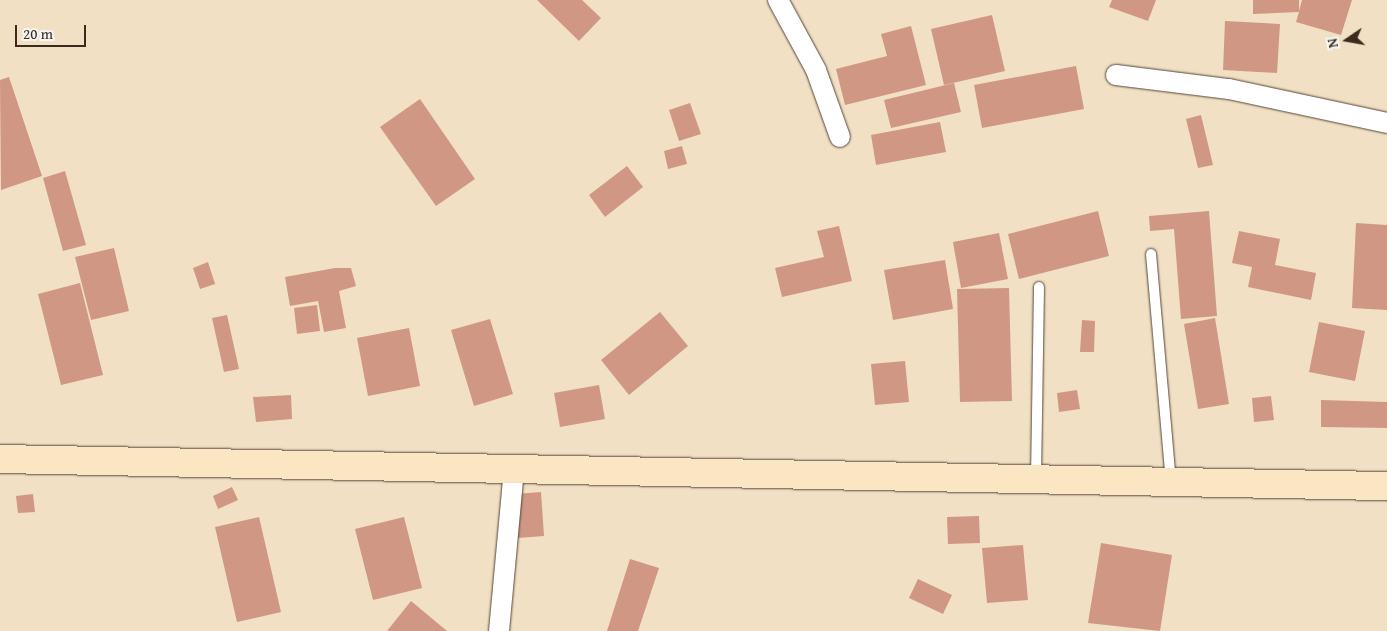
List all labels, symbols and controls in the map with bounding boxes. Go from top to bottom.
scale bar [18,15,89,47]
north arrow [1322,15,1372,65]
text: 20 m [23,23,53,44]
text: N [1322,36,1343,50]

